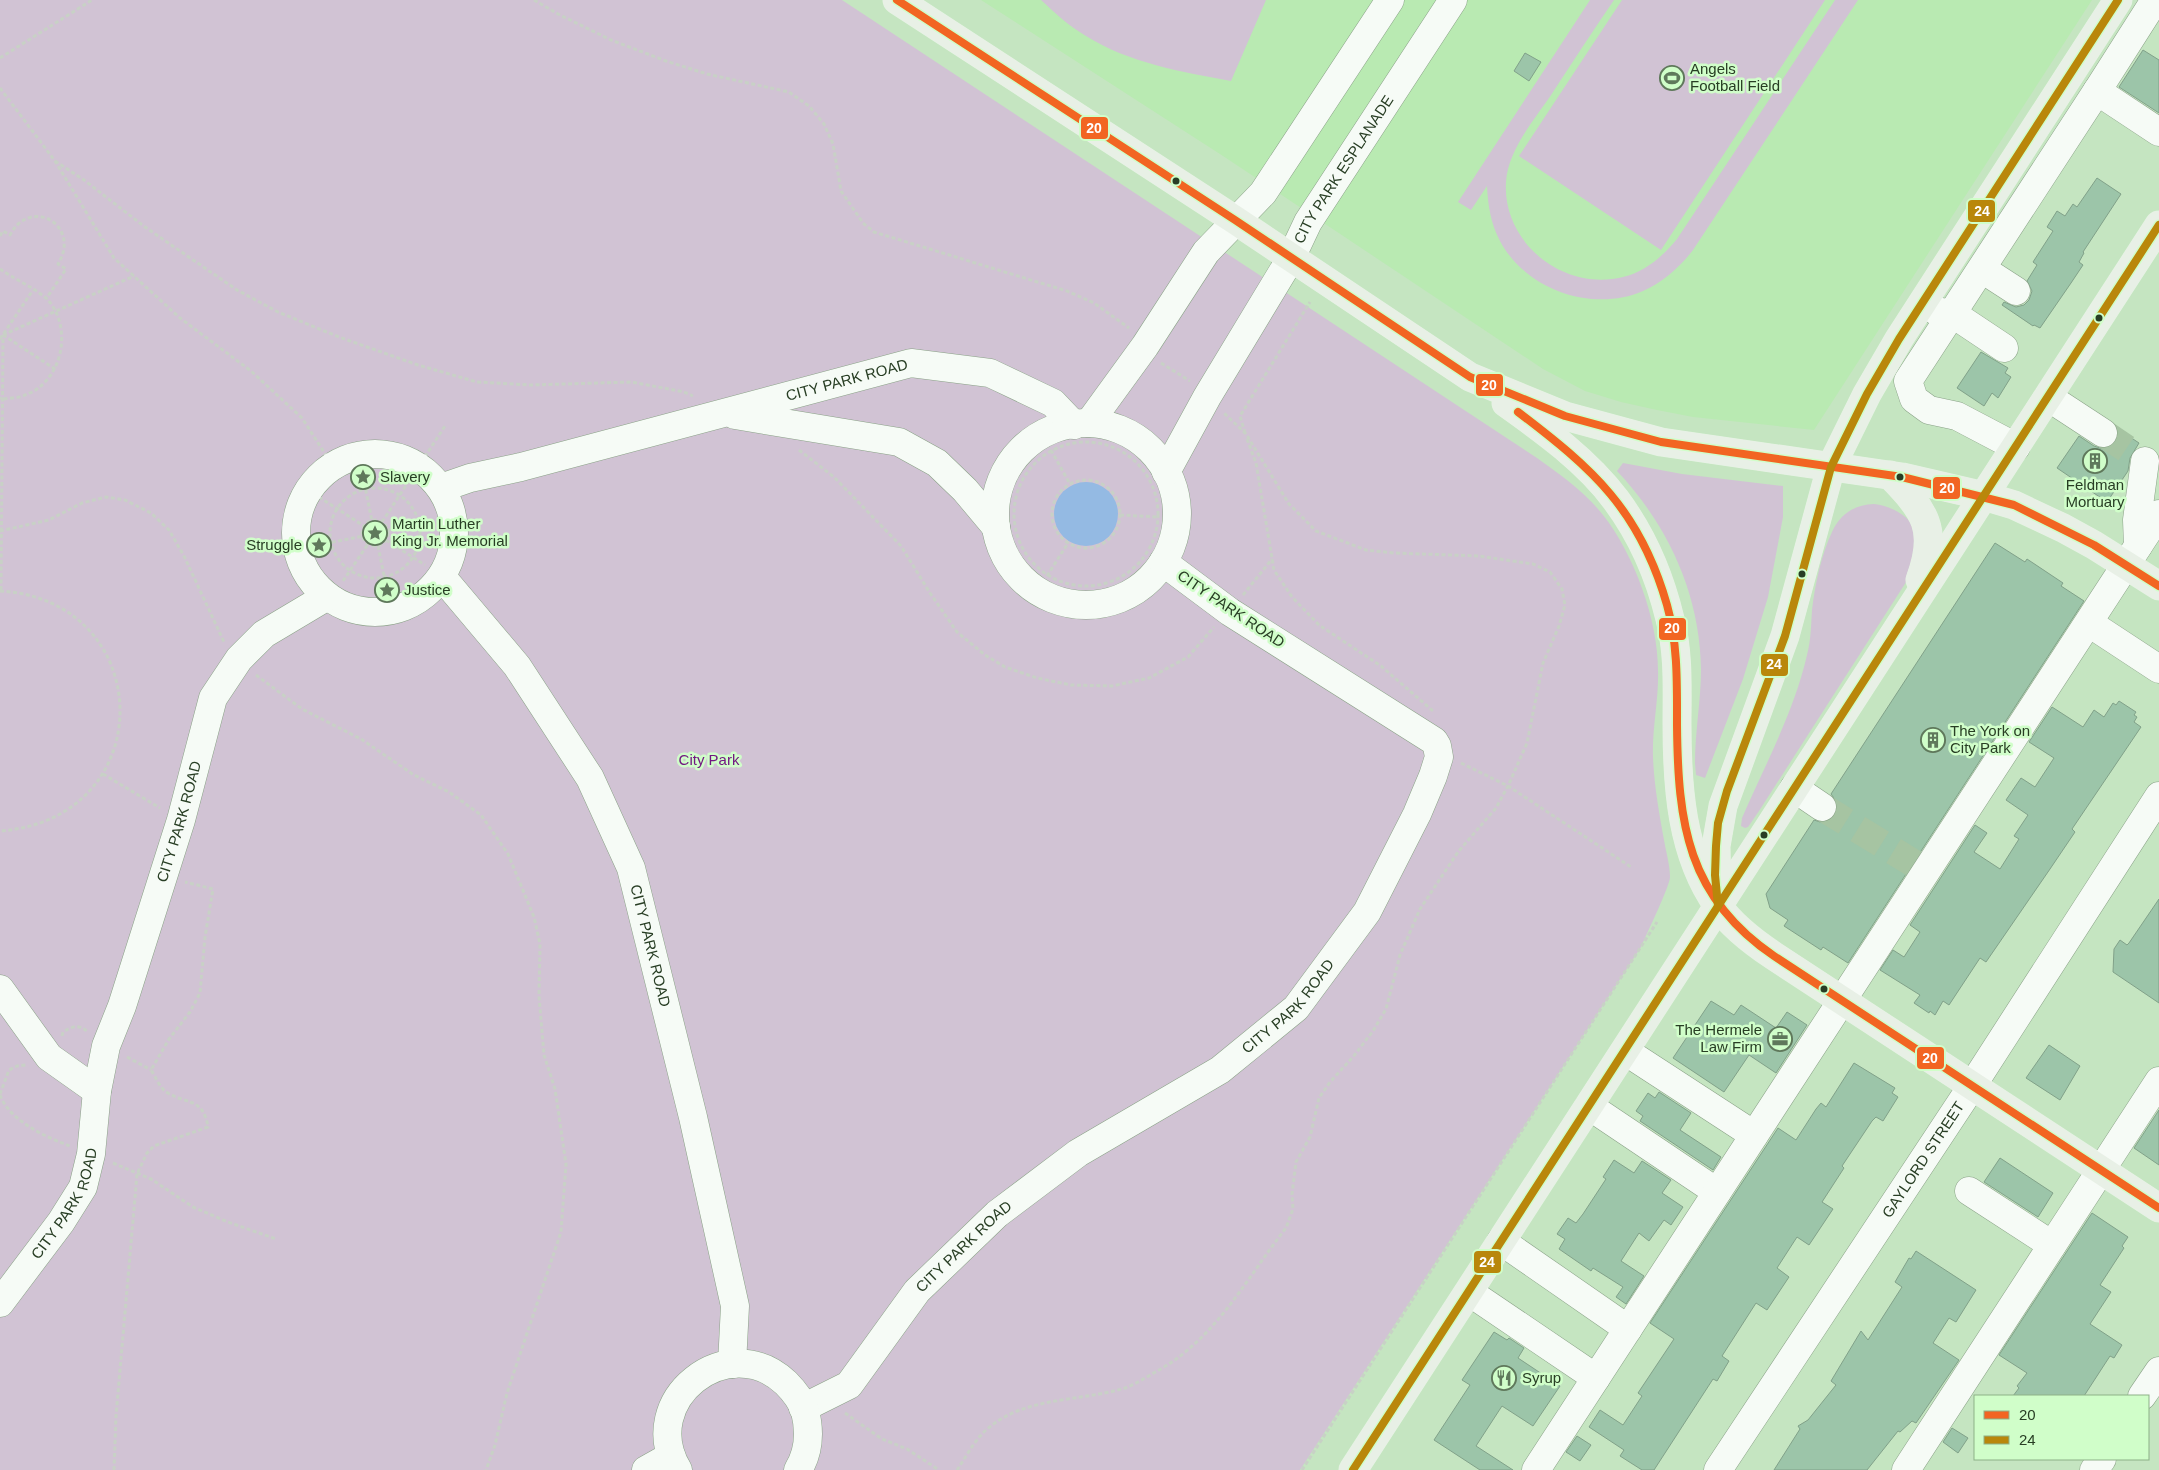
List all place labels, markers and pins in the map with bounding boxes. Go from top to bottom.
place label: Angels Football Field [1690,60,1780,94]
sports icon: Angels Football Field [1659,65,1685,91]
unlabelled marker [1171,176,1181,186]
unlabelled marker [2094,313,2104,323]
building icon: Feldman Mortuary [2082,448,2108,474]
place icon: Slavery [350,464,376,490]
place label: Slavery [380,468,431,485]
unlabelled marker [1895,472,1905,482]
place label: Feldman Mortuary [2065,476,2125,510]
place label: Martin Luther King Jr. Memorial [392,515,508,549]
place icon: Martin Luther King Jr. Memorial [362,520,388,546]
place icon: Struggle [306,532,332,558]
place label: Struggle [246,536,302,553]
unlabelled marker [1797,569,1807,579]
place icon: Justice [374,577,400,603]
place label: Justice [404,581,451,598]
place label: The York on City Park [1950,722,2030,756]
building icon: The York on City Park [1920,727,1946,753]
unlabelled marker [1759,830,1769,840]
unlabelled marker [1819,984,1829,994]
place label: The Hermele Law Firm [1675,1021,1762,1055]
office icon: The Hermele Law Firm [1767,1026,1793,1052]
restaurant icon: Syrup [1491,1365,1517,1391]
place label: Syrup [1522,1369,1561,1386]

